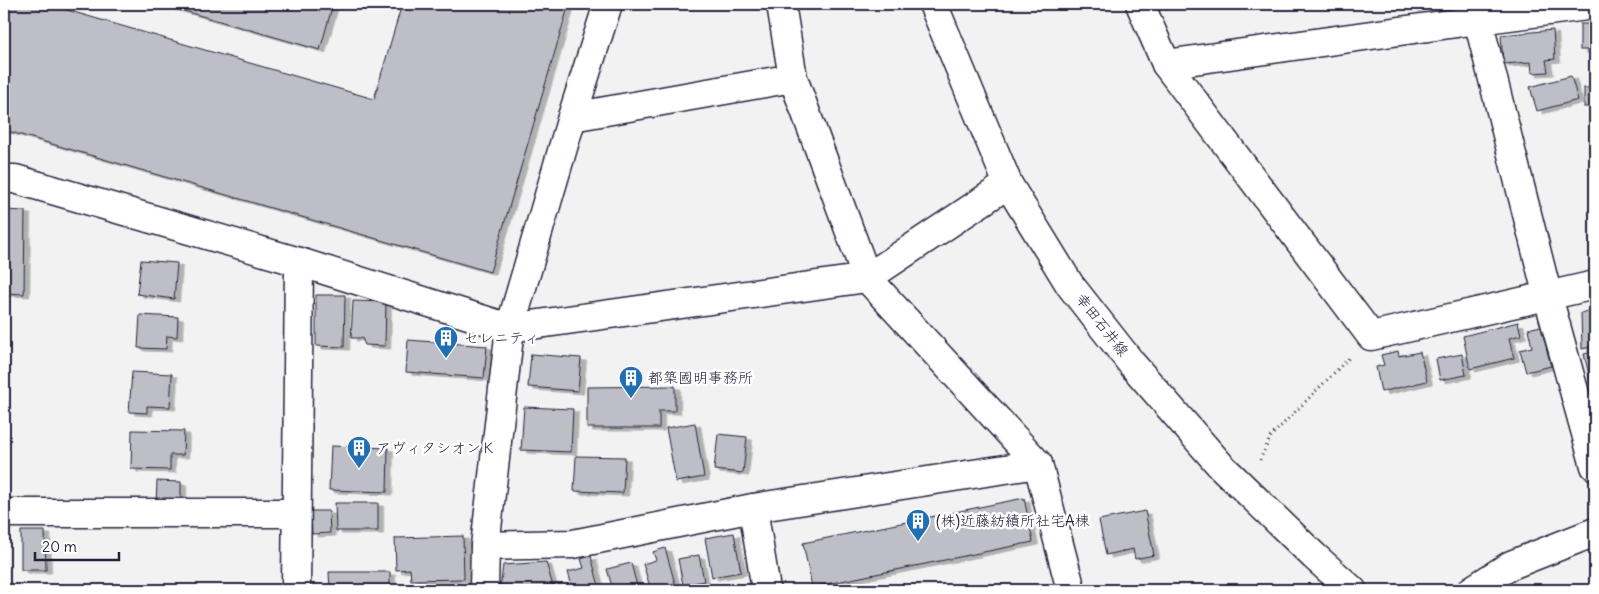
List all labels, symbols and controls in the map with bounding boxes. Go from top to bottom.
street label: 幸田石井線 [1072,289,1133,360]
building icon: セレニティ [433,325,459,359]
place label: セレニティ [464,328,539,347]
building icon: 都築國明事務所 [618,365,644,399]
place label: 都築國明事務所 [648,368,753,387]
building icon: アヴィタシオンＫ [346,435,372,469]
place label: アヴィタシオンＫ [376,438,496,457]
building icon: (株)近藤紡績所社宅A棟 [905,508,931,542]
place label: (株)近藤紡績所社宅A棟 [936,511,1090,530]
scale bar [35,529,119,561]
text: 20 m [42,537,77,556]

